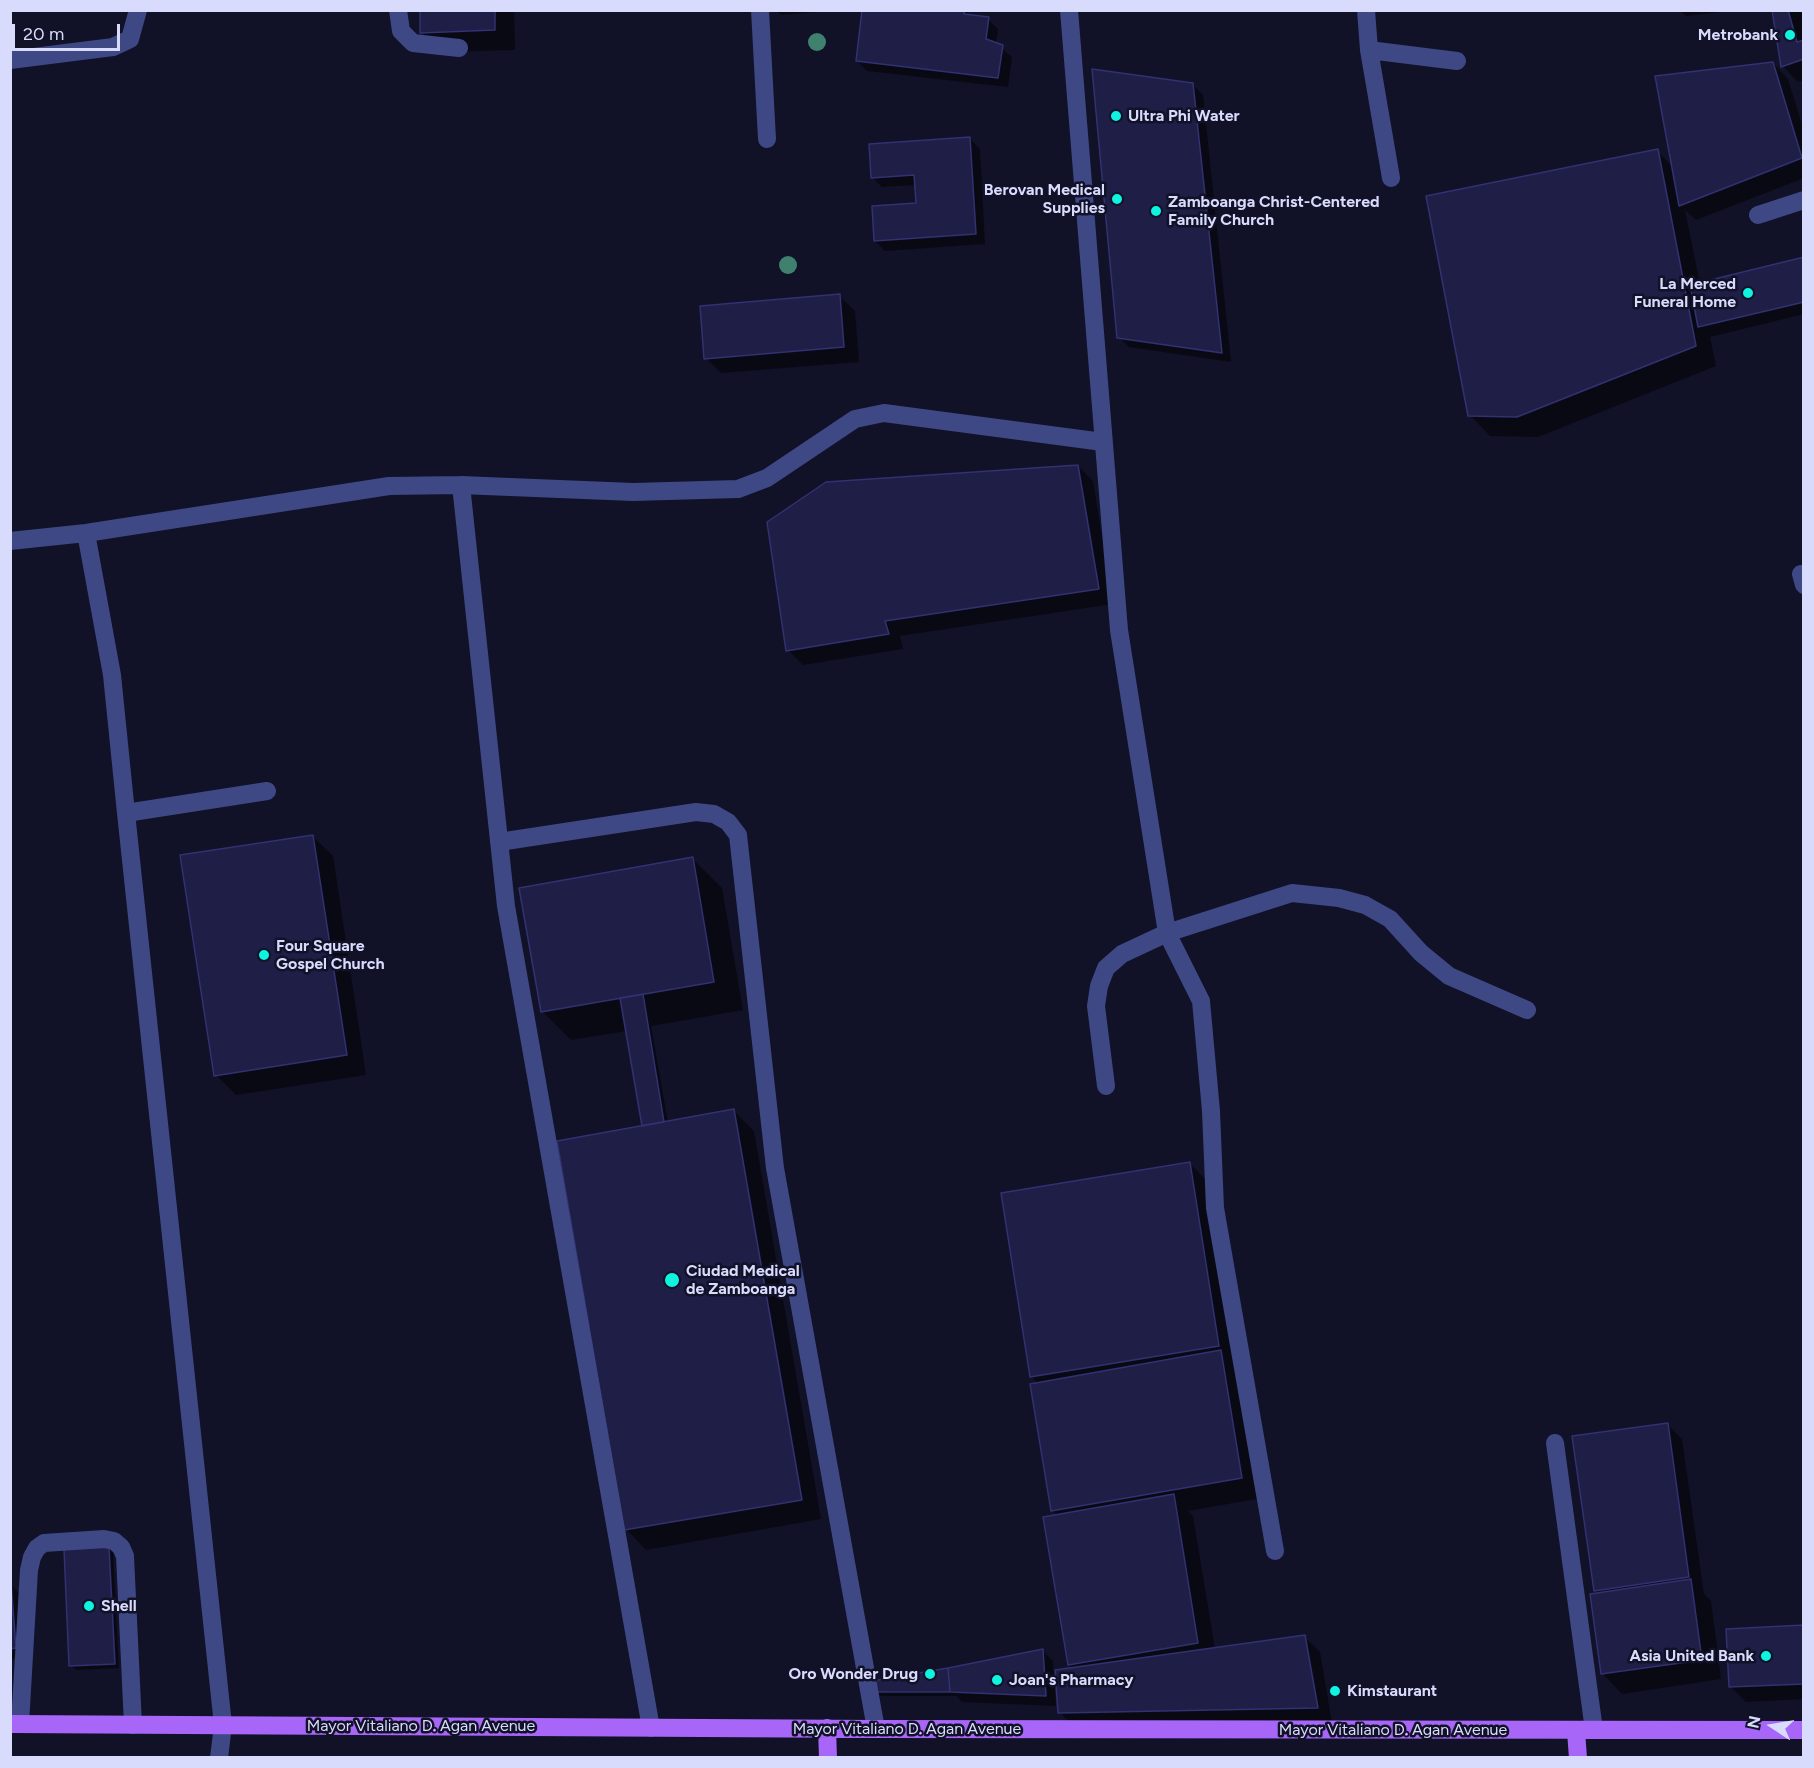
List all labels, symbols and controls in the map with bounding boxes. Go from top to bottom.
scale bar [15,12,123,50]
text: 20 m [23,23,64,45]
place label: Metrobank [1698,25,1778,45]
marker: Metrobank [1783,28,1797,42]
place label: Ultra Phi Water [1128,106,1240,126]
marker: Ultra Phi Water [1109,109,1123,123]
place label: Berovan Medical Supplies [984,180,1105,218]
marker: Berovan Medical Supplies [1110,192,1124,206]
place label: Zamboanga Christ-Centered Family Church [1168,192,1380,230]
marker: Zamboanga Christ-Centered Family Church [1149,204,1163,218]
place label: La Merced Funeral Home [1634,274,1736,312]
marker: La Merced Funeral Home [1741,286,1755,300]
place label: Four Square Gospel Church [276,936,385,974]
marker: Four Square Gospel Church [257,948,271,962]
place label: Ciudad Medical de Zamboanga [686,1261,800,1299]
marker: Ciudad Medical de Zamboanga [663,1271,681,1289]
place label: Shell [101,1596,137,1616]
marker: Shell [82,1599,96,1613]
place label: Asia United Bank [1630,1646,1754,1666]
marker: Asia United Bank [1759,1649,1773,1663]
place label: Oro Wonder Drug [789,1664,918,1684]
marker: Oro Wonder Drug [923,1667,937,1681]
place label: Joan's Pharmacy [1009,1670,1133,1690]
marker: Joan's Pharmacy [990,1673,1004,1687]
place label: Kimstaurant [1347,1681,1437,1701]
marker: Kimstaurant [1328,1684,1342,1698]
north arrow [1742,1696,1802,1756]
text: N [1743,1714,1764,1730]
street label: Mayor Vitaliano D. Agan Avenue [307,1716,535,1736]
street label: Mayor Vitaliano D. Agan Avenue [793,1719,1021,1739]
street label: Mayor Vitaliano D. Agan Avenue [1279,1720,1507,1740]

